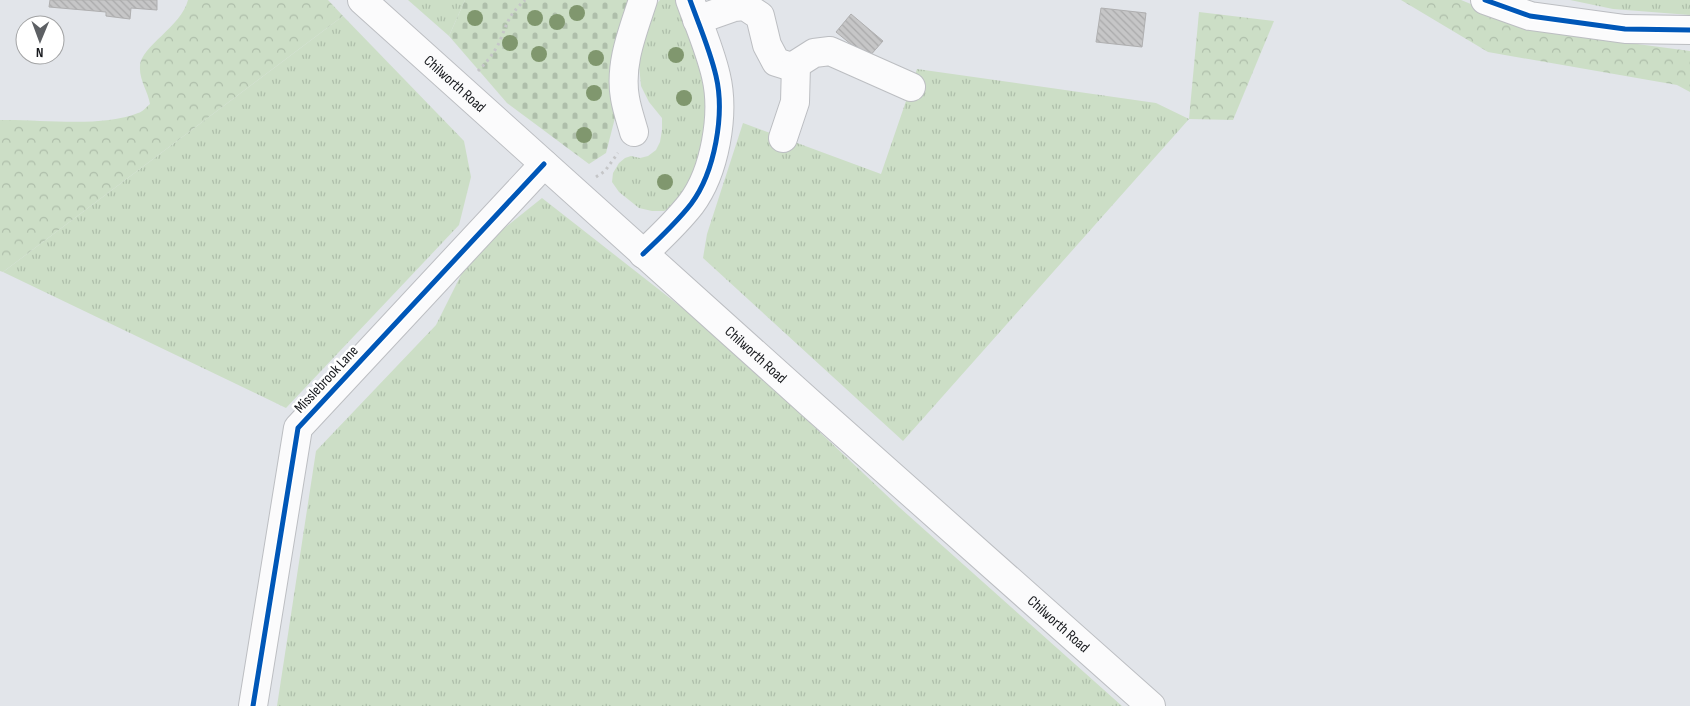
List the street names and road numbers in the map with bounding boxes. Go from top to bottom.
street label: Chilworth Road [420,51,489,117]
street label: Chilworth Road [721,322,791,388]
street label: Misslebrook Lane [290,341,363,417]
street label: Chilworth Road [1023,592,1093,657]

